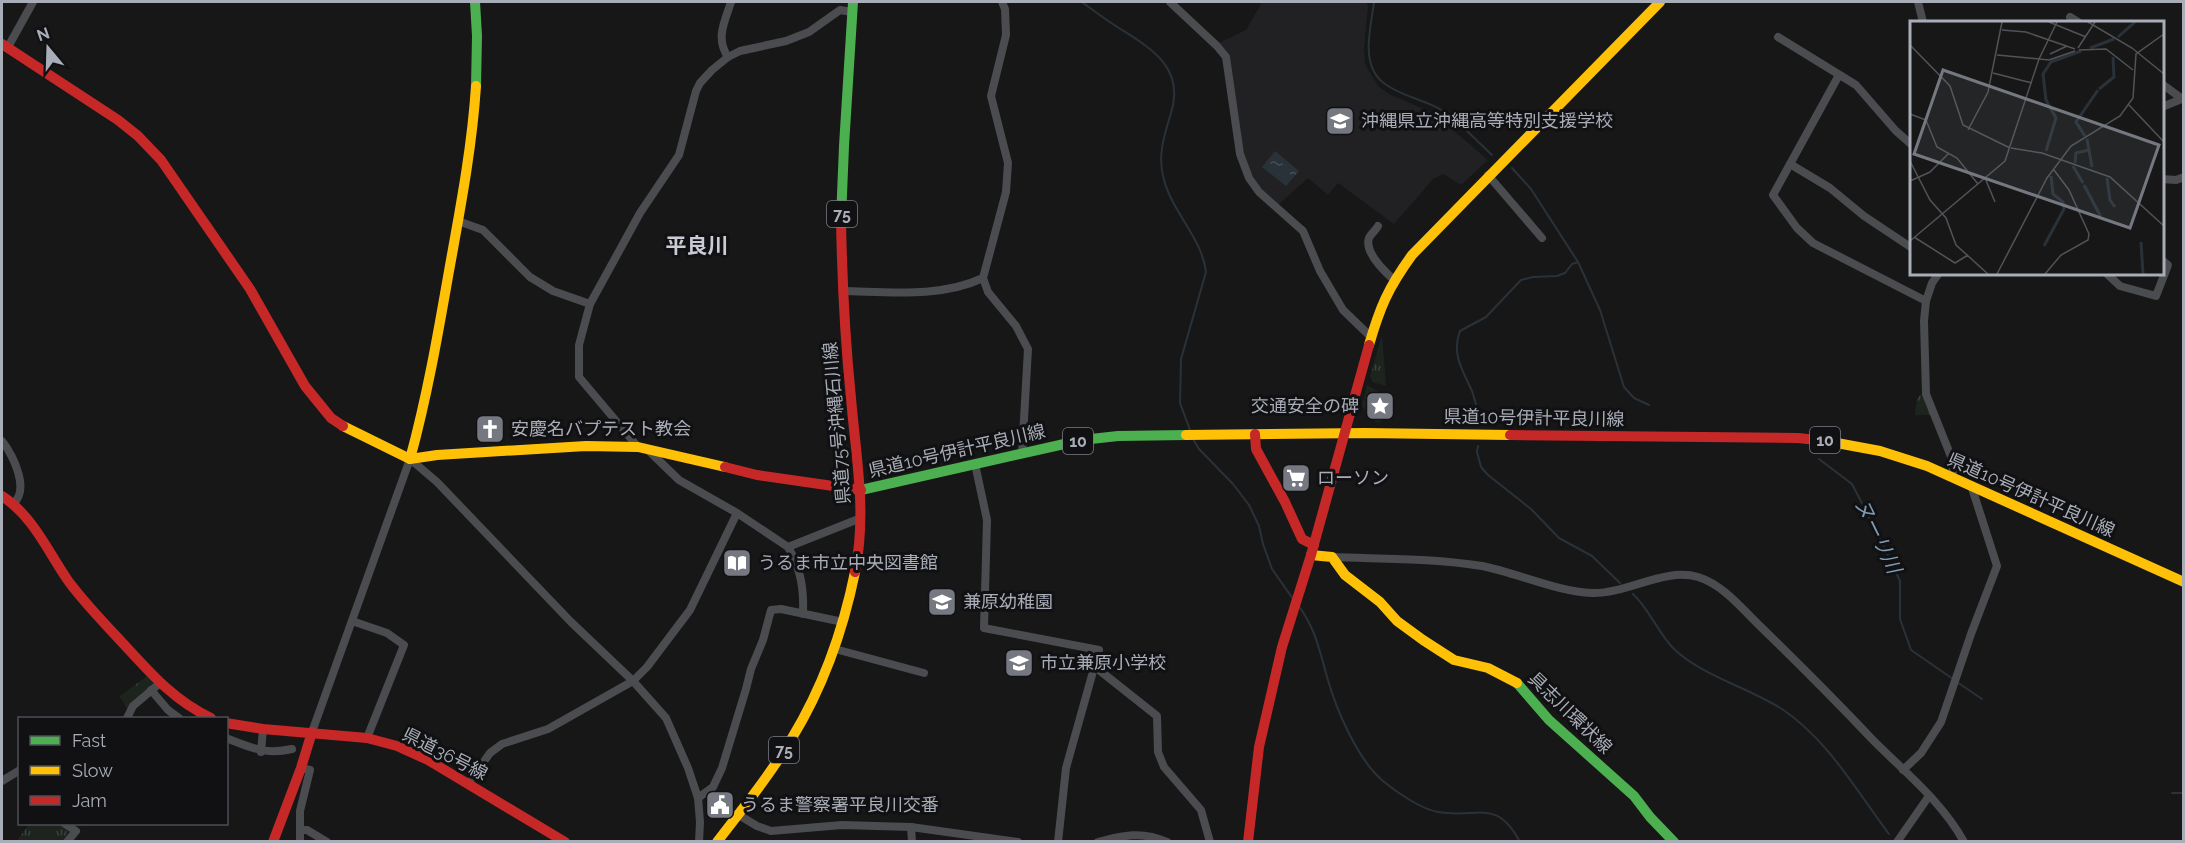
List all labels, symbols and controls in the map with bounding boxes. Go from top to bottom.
north arrow [18,18,78,78]
inset map [1910,21,2164,274]
text: N [34,23,52,45]
school or university icon: 沖縄県立沖縄高等特別支援学校 [1324,105,1356,137]
place label: 沖縄県立沖縄高等特別支援学校 [1361,110,1613,131]
road number: 75 [827,201,857,227]
district label: 平良川 [666,233,729,258]
street label: 県道75号沖縄石川線 [819,341,854,505]
place icon: 交通安全の碑 [1364,390,1396,422]
place label: 交通安全の碑 [1251,395,1359,416]
street label: 県道10号伊計平良川線 [1443,405,1625,430]
church icon: 安慶名バプテスト教会 [474,413,506,445]
place label: 安慶名バプテスト教会 [511,418,691,439]
street label: 県道10号伊計平良川線 [866,420,1047,481]
road number: 10 [1810,427,1840,453]
road number: 10 [1063,428,1093,454]
street label: 県道10号伊計平良川線 [1944,448,2118,541]
supermarket icon: ローソン [1280,462,1312,494]
place label: ローソン [1317,467,1389,488]
water label: ヌーリ川 [1850,495,1907,579]
library icon: うるま市立中央図書館 [721,547,753,579]
place label: うるま市立中央図書館 [758,552,938,573]
school or university icon: 兼原幼稚園 [926,586,958,618]
place label: 兼原幼稚園 [963,591,1053,612]
school or university icon: 市立兼原小学校 [1003,647,1035,679]
place label: 市立兼原小学校 [1040,652,1166,673]
street label: 具志川環状線 [1524,668,1616,758]
legend [18,717,228,825]
street label: 県道36号線 [399,723,491,784]
text: Fast [72,730,106,751]
road number: 75 [769,737,799,763]
text: Slow [72,760,113,781]
public building icon: うるま警察署平良川交番 [704,789,736,821]
text: Jam [72,790,107,811]
place label: うるま警察署平良川交番 [741,794,939,815]

